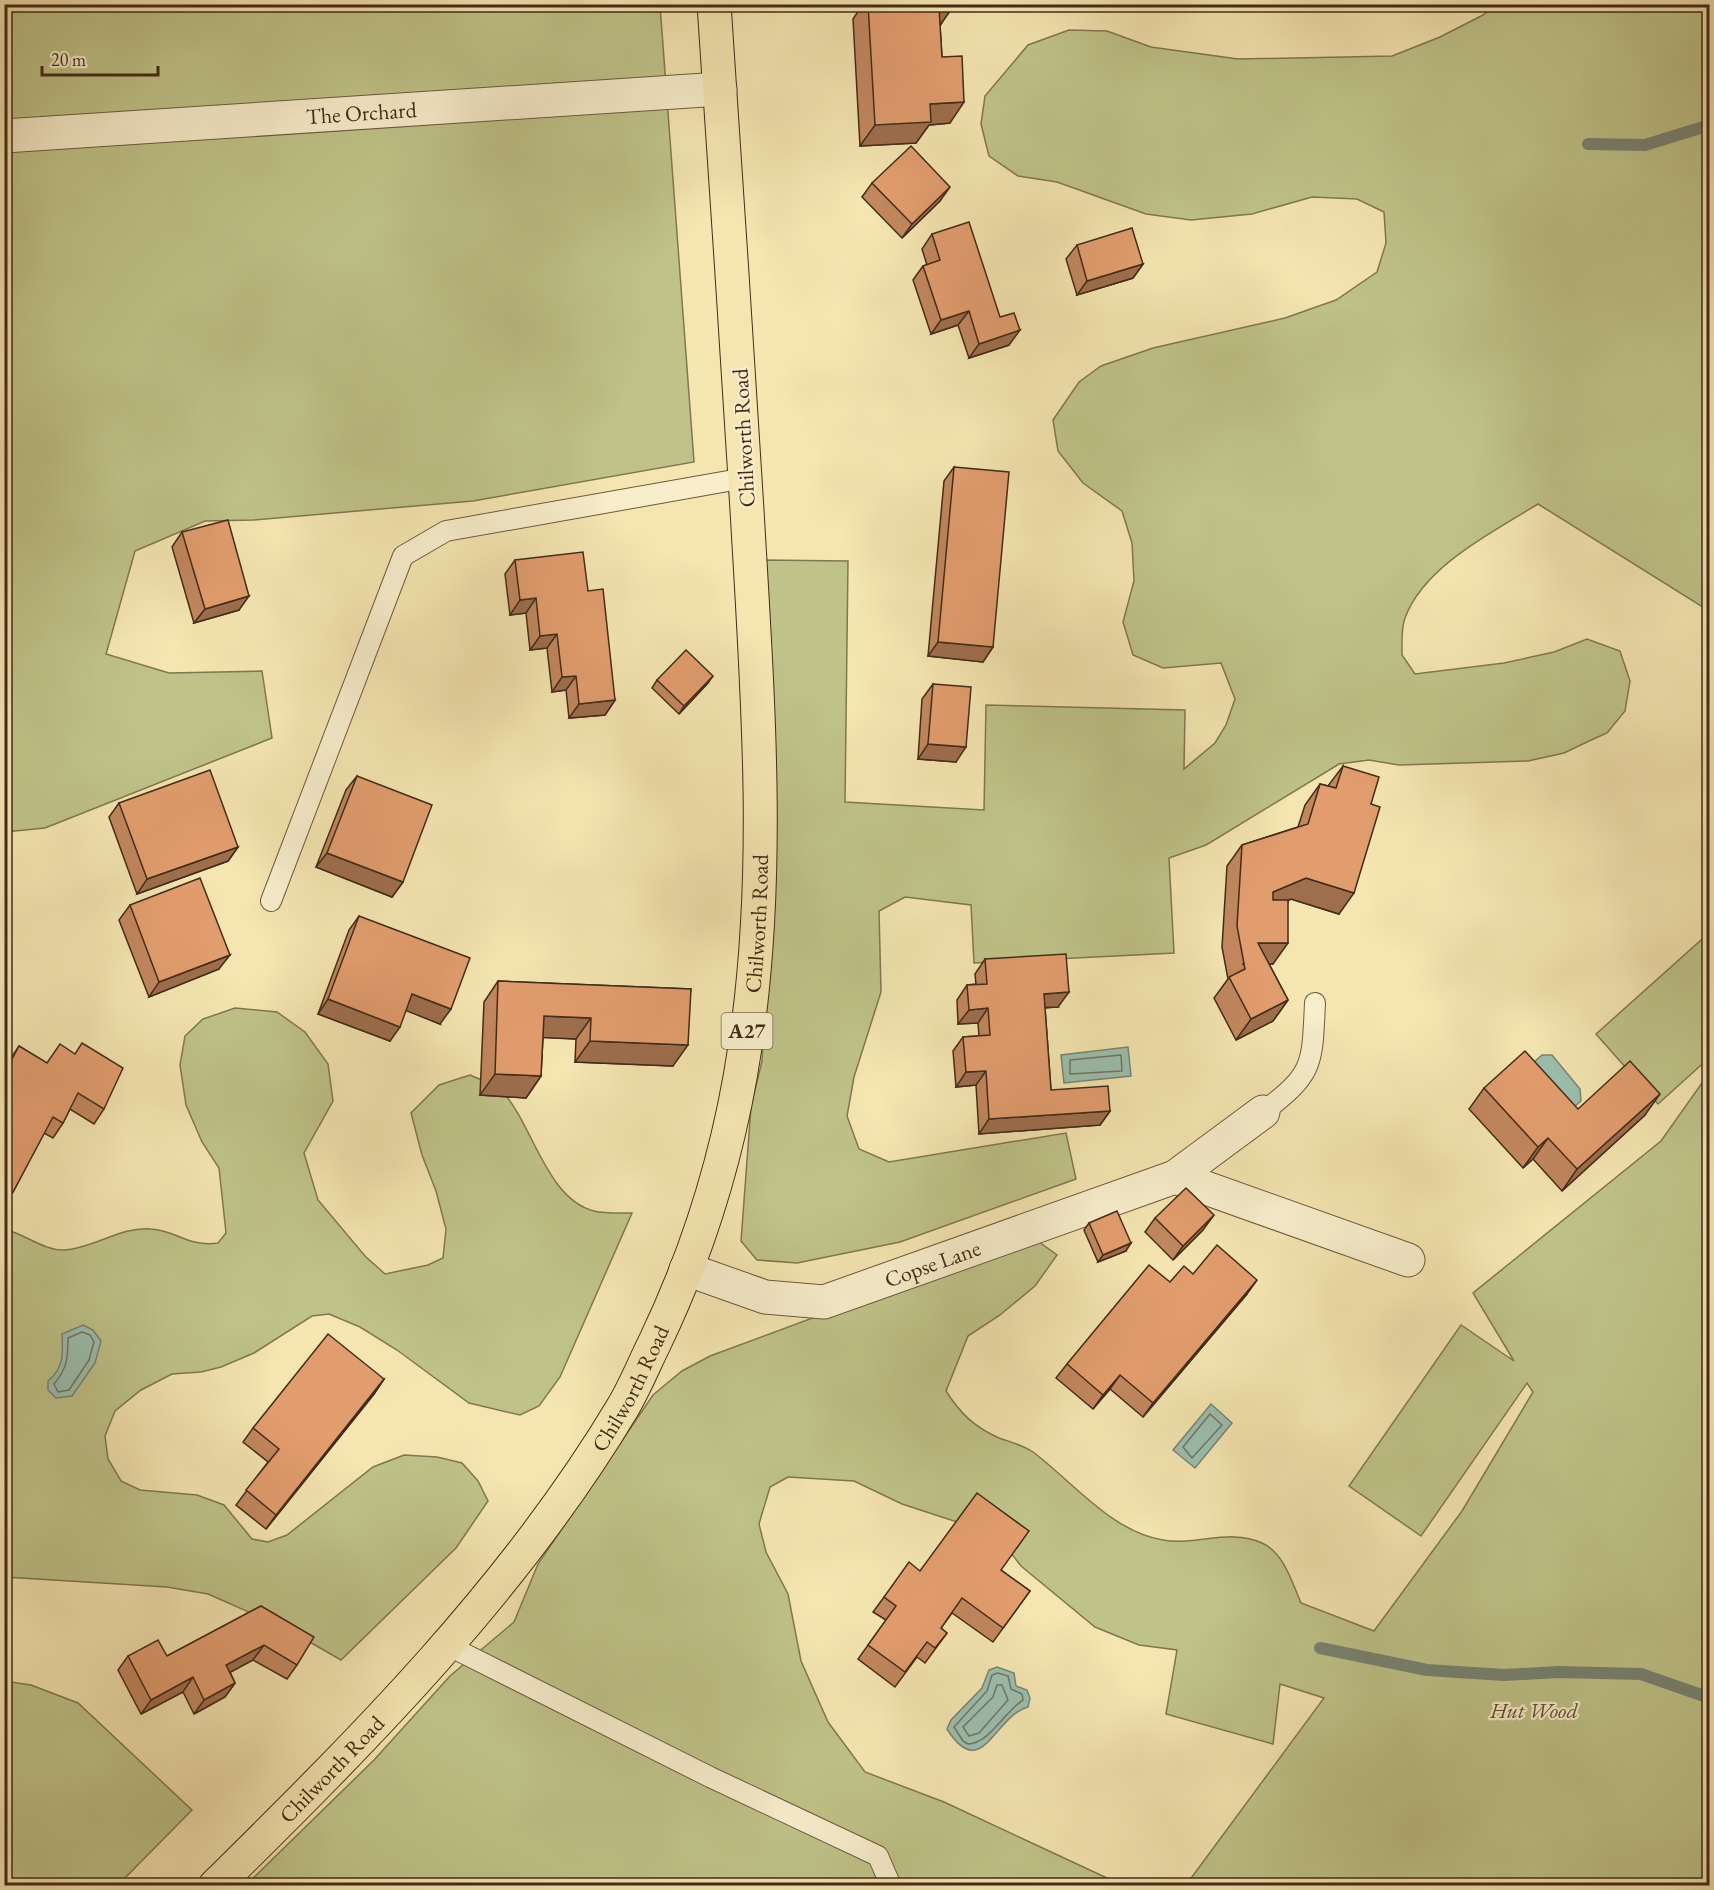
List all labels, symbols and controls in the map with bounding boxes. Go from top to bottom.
scale bar [42,39,158,77]
text: 20 m [51,48,86,71]
street label: The Orchard [305,95,418,131]
street label: Chilworth Road [725,367,762,508]
street label: Chilworth Road [738,853,775,995]
road number: A27 [722,1013,772,1049]
street label: Copse Lane [881,1233,985,1294]
street label: Chilworth Road [585,1320,676,1457]
park label: Hut Wood [1489,1696,1578,1725]
street label: Chilworth Road [273,1709,391,1829]

